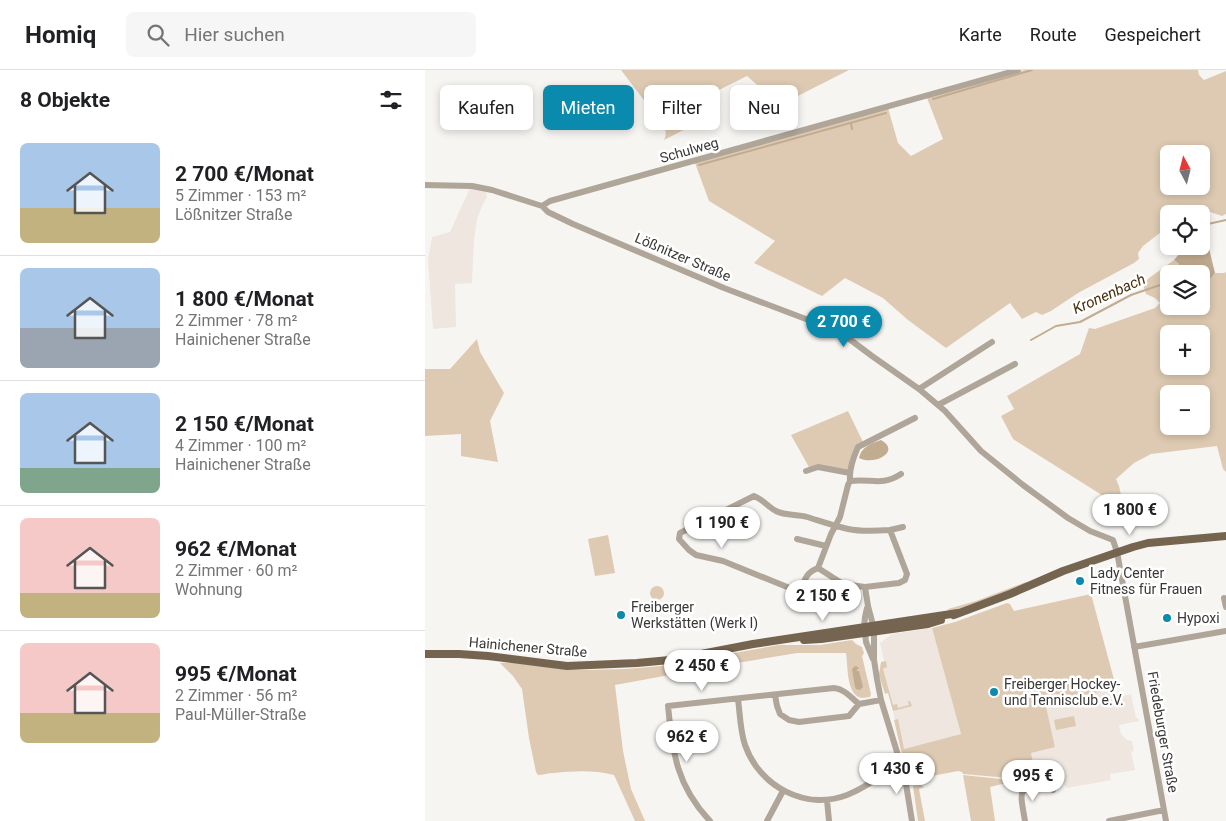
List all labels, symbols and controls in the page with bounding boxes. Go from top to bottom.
search box [126,12,476,57]
text: Homiq [25,21,96,49]
icon: search [144,21,172,49]
text: Hier suchen [184,23,285,46]
text: Karte [959,24,1002,45]
text: Route [1030,24,1077,45]
text: Gespeichert [1105,24,1201,45]
chip: Kaufen [440,85,533,130]
chip: Mieten [543,85,634,130]
chip: Filter [644,85,720,130]
chip: Neu [730,85,798,130]
icon: filters [377,86,405,114]
text: 8 Objekte [20,88,110,112]
street label: Schulweg [658,134,720,166]
north arrow [1160,145,1210,195]
map controls [1160,145,1210,435]
text: 2 700 €/Monat [175,162,314,186]
icon: home [60,163,120,223]
text: 5 Zimmer · 153 m² [175,186,306,205]
text: Lößnitzer Straße [175,205,292,224]
button: locate [1160,205,1210,255]
street label: Lößnitzer Straße [633,230,733,284]
button: layers [1160,265,1210,315]
water label: Kronenbach [1070,270,1148,318]
text: 1 800 €/Monat [175,287,314,311]
icon: home [60,288,120,348]
pin: 2 700 € [798,306,890,348]
text: 2 Zimmer · 78 m² [175,311,297,330]
text: 2 700 € [817,312,871,331]
button: + [1160,325,1210,375]
text: Hainichener Straße [175,330,311,349]
button: − [1160,385,1210,435]
text: 2 150 €/Monat [175,412,314,436]
icon: home [60,413,120,473]
text: 4 Zimmer · 100 m² [175,436,306,455]
text: Hainichener Straße [175,455,311,474]
pin: 1 800 € [1084,494,1176,536]
text: 1 800 € [1103,500,1157,519]
pin: 1 190 € [676,506,768,549]
text: 1 190 € [695,513,749,532]
text: 962 €/Monat [175,537,297,561]
icon: home [60,538,120,598]
text: 2 Zimmer · 60 m² [175,561,297,580]
place label: Lady Center Fitness für Frauen [1090,565,1202,597]
marker: Lady Center Fitness für Frauen [1074,575,1086,587]
text: Wohnung [175,580,242,599]
pin: 2 150 € [777,580,869,622]
text: 2 150 € [796,586,850,605]
place label: Freiberger Werkstätten (Werk I) [631,599,758,632]
marker: Freiberger Werkstätten (Werk I) [615,609,627,621]
place label: Hypoxi [1177,610,1220,626]
marker: Hypoxi [1161,612,1173,624]
street label: Hainichener Straße [468,634,588,660]
pin: 2 450 € [656,650,748,692]
text: 2 450 € [675,656,729,675]
text: 995 €/Monat [175,662,297,686]
icon: home [60,663,120,723]
street label: Friedeburger Straße [1144,670,1182,794]
place label: Freiberger Hockey- und Tennisclub e.V. [1004,676,1124,708]
text: 2 Zimmer · 56 m² [175,686,297,705]
marker: Freiberger Hockey- und Tennisclub e.V. [988,686,1000,698]
text: Paul-Müller-Straße [175,705,306,724]
pin: 962 € [652,720,722,763]
text: 962 € [667,727,707,746]
pin: 1 430 € [851,752,943,795]
text: 1 430 € [870,759,924,778]
pin: 995 € [998,760,1068,802]
text: 995 € [1013,766,1053,785]

